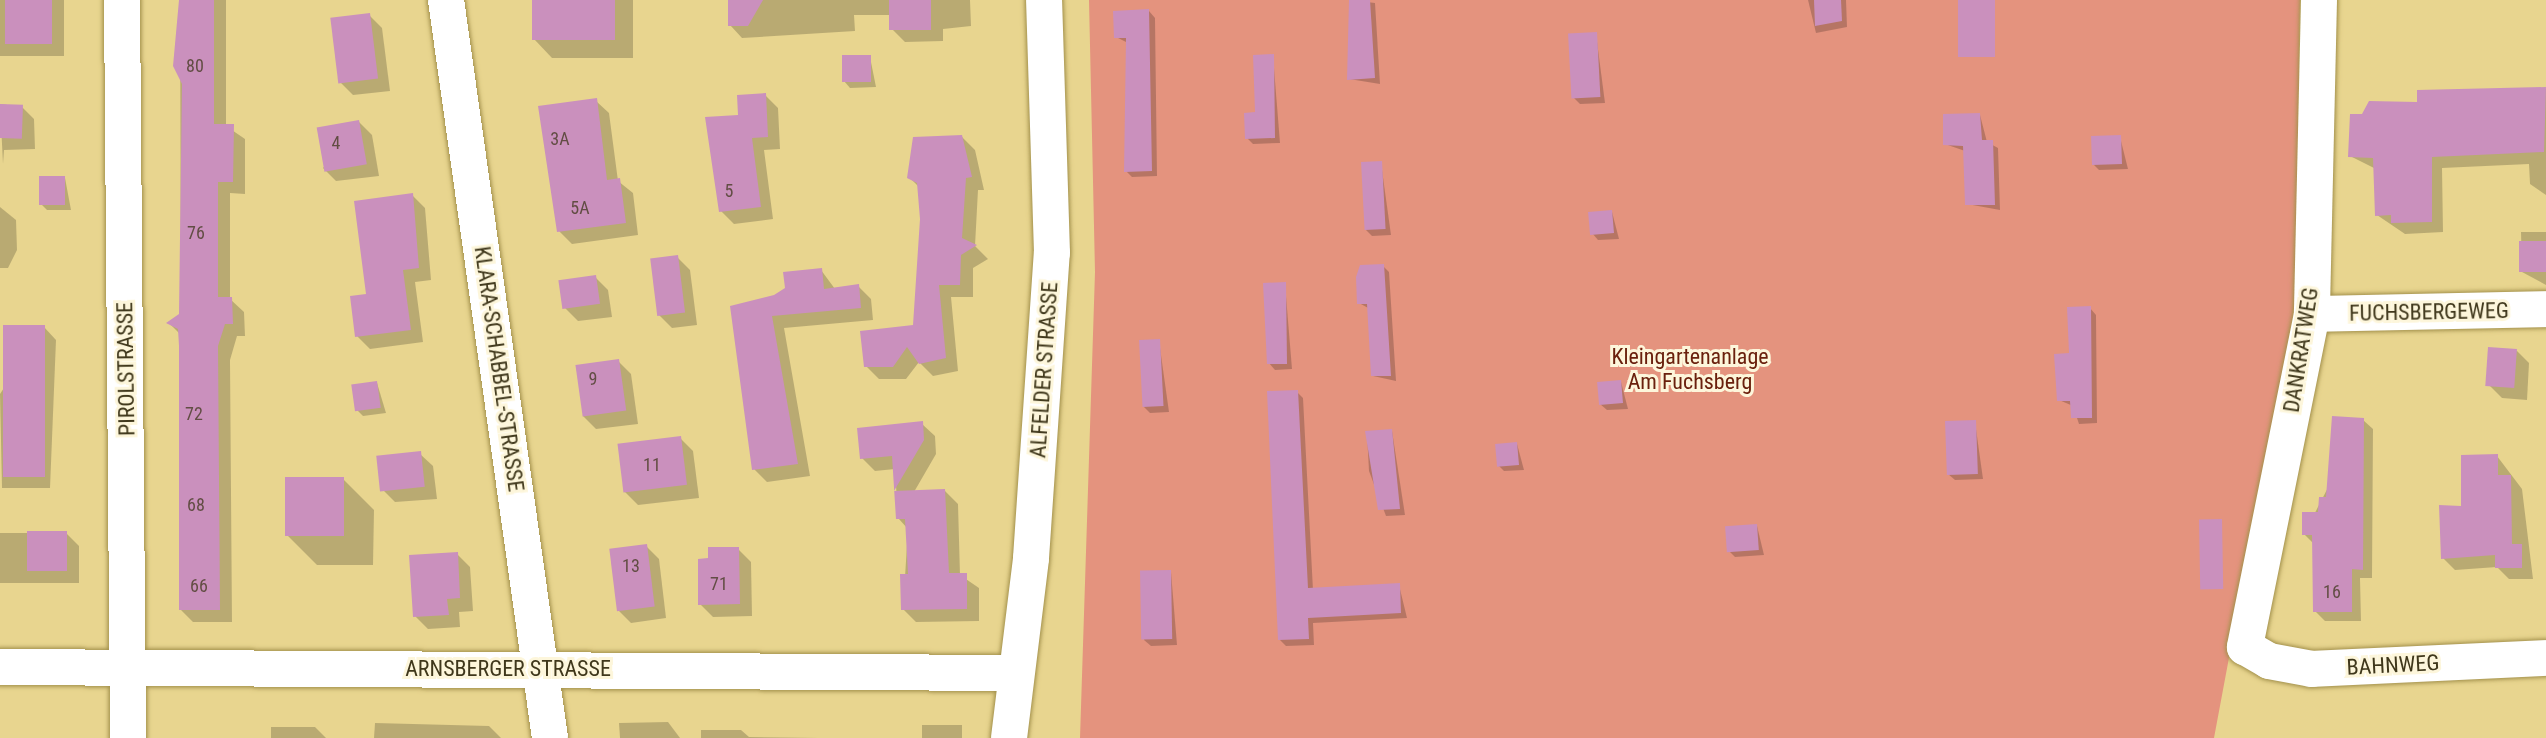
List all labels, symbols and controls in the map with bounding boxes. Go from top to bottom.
house number: 80 [186,55,204,77]
house number: 3A [550,128,570,150]
house number: 4 [332,132,340,154]
house number: 5 [725,180,733,202]
house number: 5A [570,197,590,219]
house number: 76 [187,222,205,244]
street label: KLARA-SCHABBEL-STRASSE [469,245,529,493]
street label: ALFELDER STRASSE [1025,281,1063,459]
street label: DANKRATWEG [2278,286,2324,414]
street label: FUCHSBERGEWEG [2349,297,2509,327]
street label: PIROLSTRASSE [112,302,140,436]
park label: Kleingartenanlage Am Fuchsberg [1611,343,1769,394]
house number: 9 [589,368,597,390]
house number: 72 [185,403,203,425]
house number: 11 [643,454,661,476]
house number: 68 [187,494,205,516]
house number: 13 [622,555,640,577]
house number: 71 [710,573,728,595]
house number: 66 [190,575,208,597]
house number: 16 [2323,581,2341,603]
street label: BAHNWEG [2346,649,2440,681]
street label: ARNSBERGER STRASSE [405,656,611,682]

